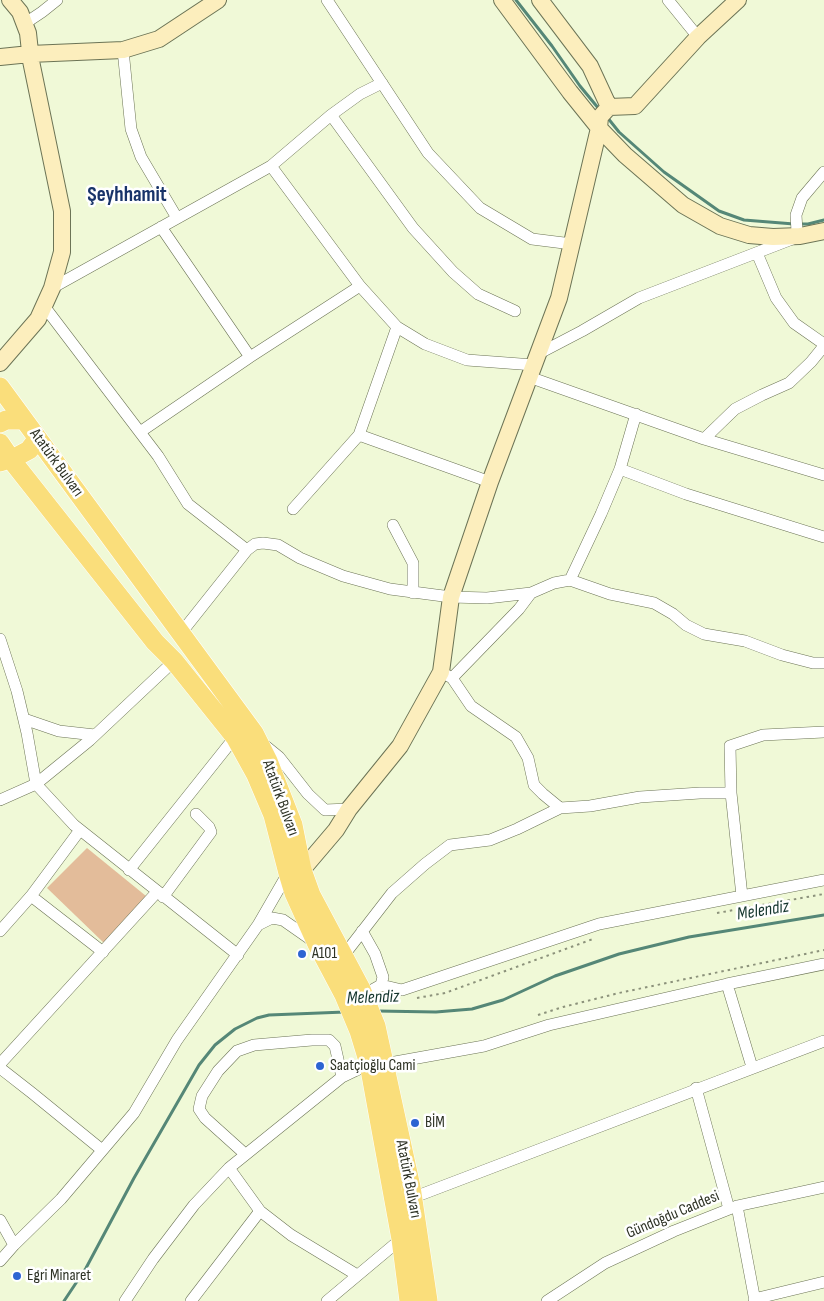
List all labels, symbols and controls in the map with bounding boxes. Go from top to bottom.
district label: Şeyhhamit [87,183,167,209]
street label: Atatürk Bulvarı [25,425,87,501]
street label: Atatürk Bulvarı [257,758,303,838]
water label: Melendiz [735,896,791,926]
place label: A101 [312,944,337,964]
marker: A101 [296,948,308,960]
water label: Melendiz [346,986,400,1010]
place label: Saatçioğlu Cami [330,1056,415,1076]
marker: Saatçioğlu Cami [314,1060,326,1072]
place label: BİM [425,1113,445,1133]
marker: BİM [409,1117,421,1129]
street label: Atatürk Bulvarı [391,1138,425,1220]
street label: Gündoğdu Caddesi [624,1187,722,1243]
place label: Egri Minaret [27,1266,91,1286]
marker: Egri Minaret [11,1270,23,1282]

